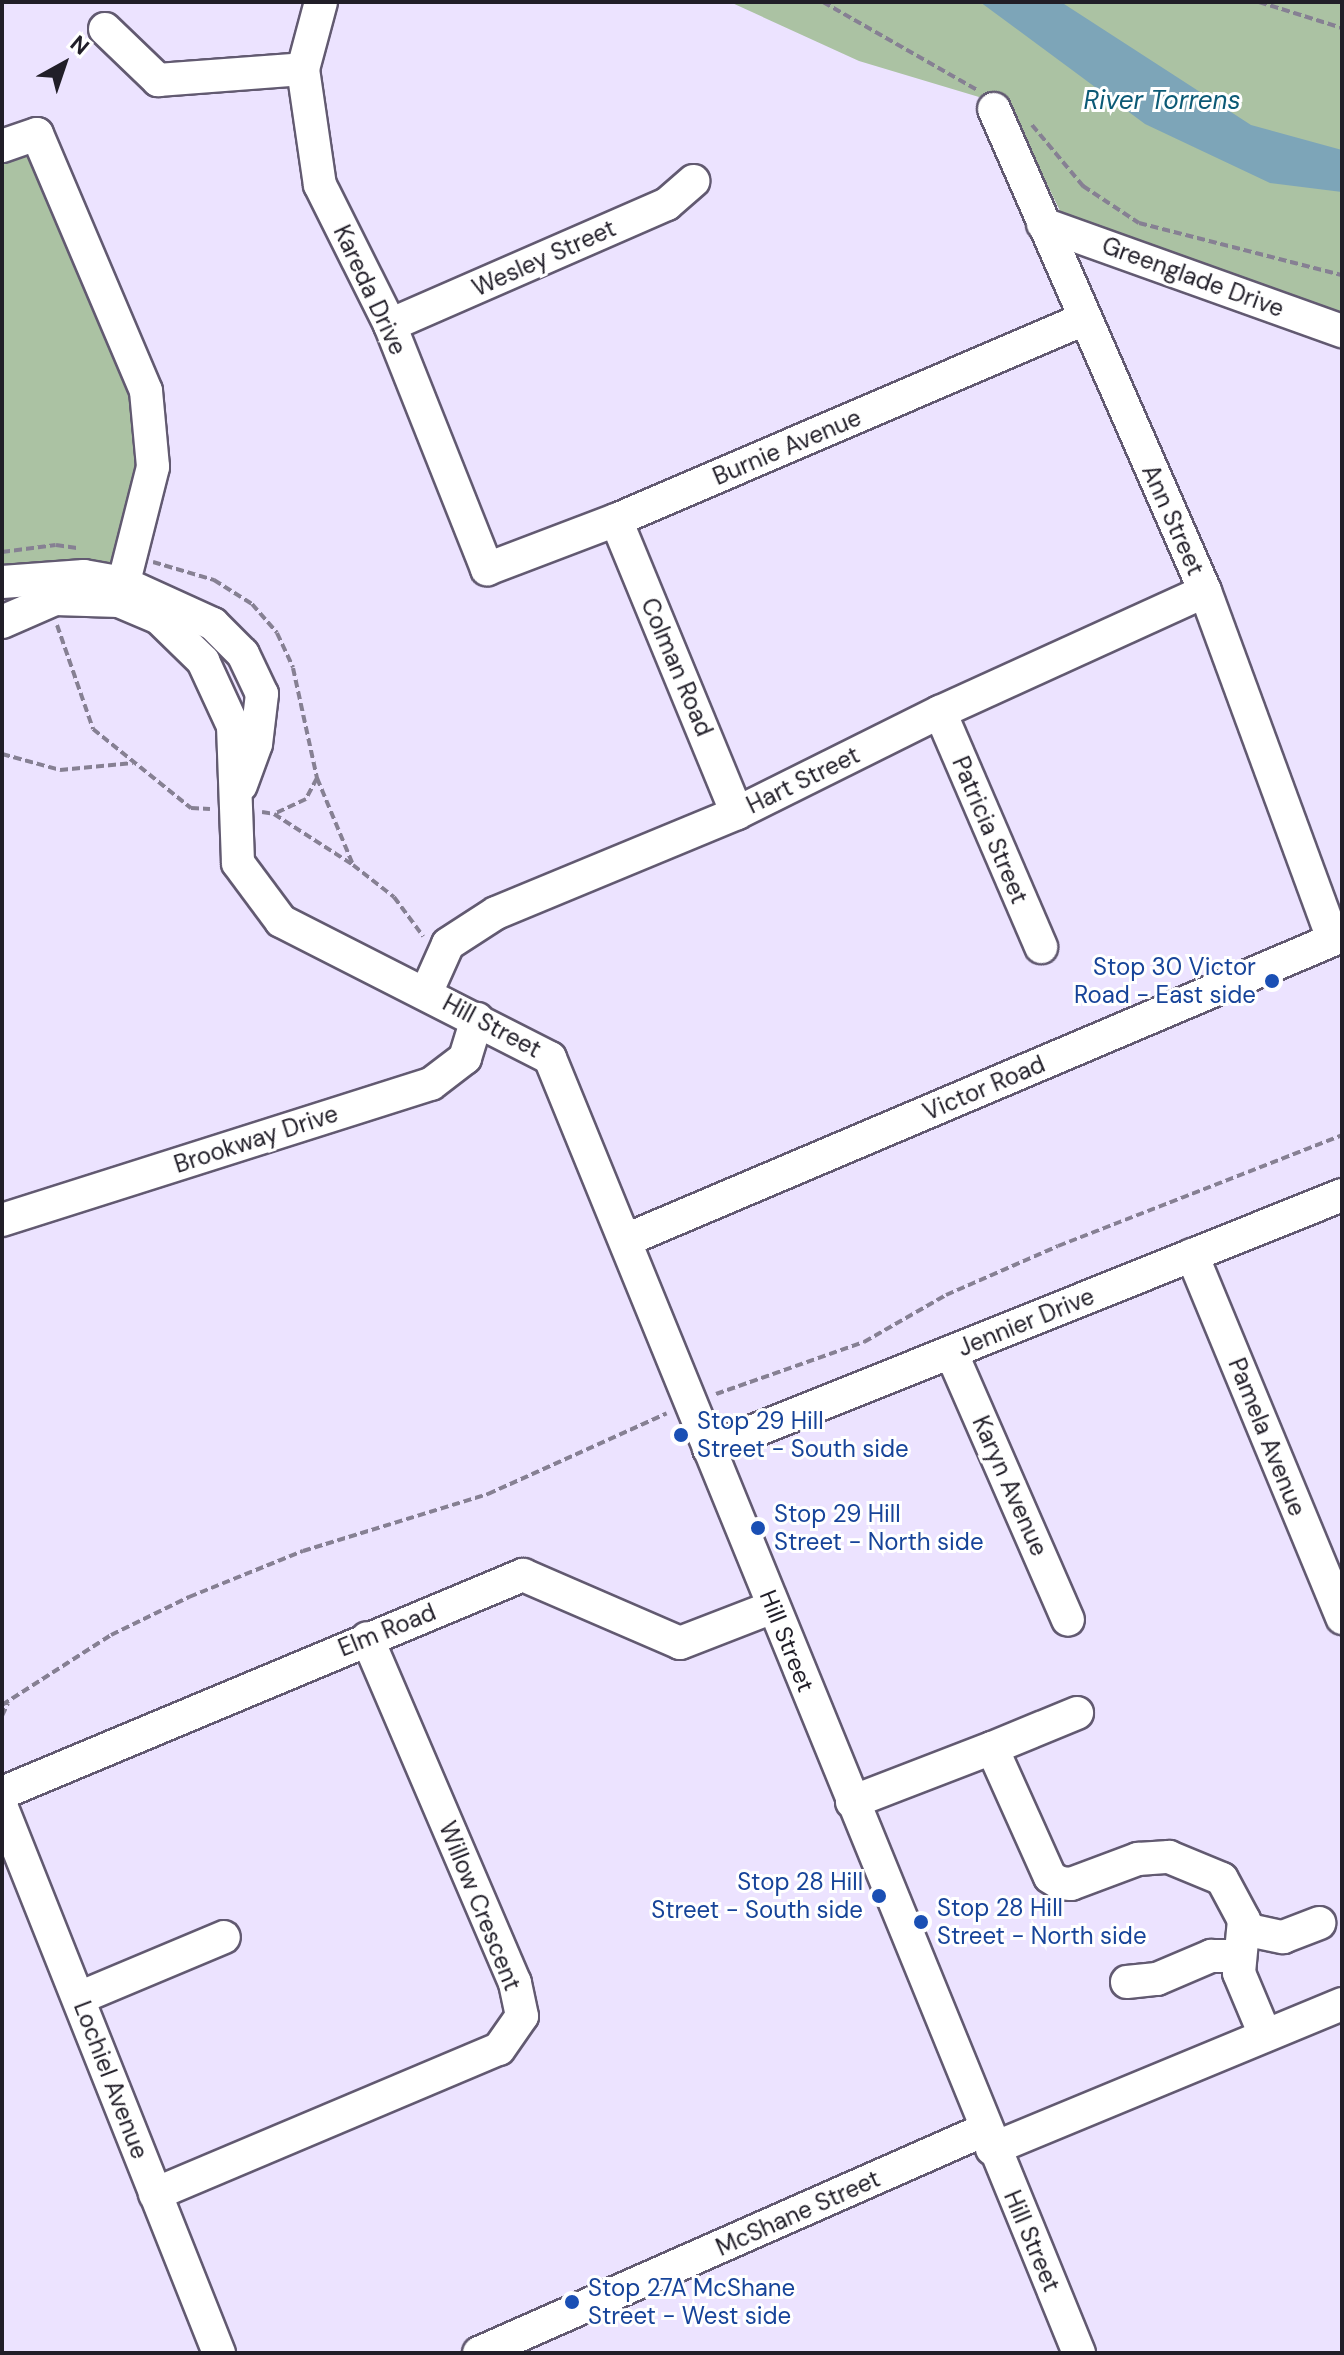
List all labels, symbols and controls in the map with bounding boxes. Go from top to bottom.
north arrow [24,24,104,104]
text: N [64,29,95,61]
water label: River Torrens [1083,85,1241,117]
street label: Wesley Street [468,214,620,302]
street label: Kareda Drive [327,221,413,359]
street label: Greenglade Drive [1098,231,1288,323]
street label: Burnie Avenue [709,403,865,491]
street label: Ann Street [1136,460,1210,580]
street label: Colman Road [635,594,719,740]
street label: Hart Street [742,740,864,820]
street label: Patricia Street [946,752,1034,908]
place label: Stop 30 Victor Road - East side [1074,953,1256,1009]
marker: Stop 30 Victor Road - East side [1263,972,1281,990]
street label: Hill Street [438,988,546,1064]
street label: Victor Road [919,1049,1049,1127]
street label: Brookway Drive [170,1099,342,1179]
street label: Jennier Drive [954,1282,1098,1362]
street label: Pamela Avenue [1222,1354,1312,1520]
place label: Stop 29 Hill Street - South side [697,1407,909,1463]
street label: Karyn Avenue [966,1411,1054,1561]
marker: Stop 29 Hill Street - South side [672,1426,690,1444]
place label: Stop 29 Hill Street - North side [774,1500,984,1556]
marker: Stop 29 Hill Street - North side [749,1519,767,1537]
street label: Hill Street [754,1586,820,1696]
street label: Elm Road [334,1597,440,1663]
street label: Willow Crescent [433,1817,527,1995]
place label: Stop 28 Hill Street - South side [651,1868,863,1924]
marker: Stop 28 Hill Street - South side [870,1887,888,1905]
place label: Stop 28 Hill Street - North side [937,1894,1147,1950]
marker: Stop 28 Hill Street - North side [912,1913,930,1931]
street label: Lochiel Avenue [68,1997,154,2163]
street label: McShane Street [712,2164,884,2262]
street label: Hill Street [998,2186,1066,2296]
place label: Stop 27A McShane Street - West side [588,2274,795,2330]
marker: Stop 27A McShane Street - West side [563,2293,581,2311]

